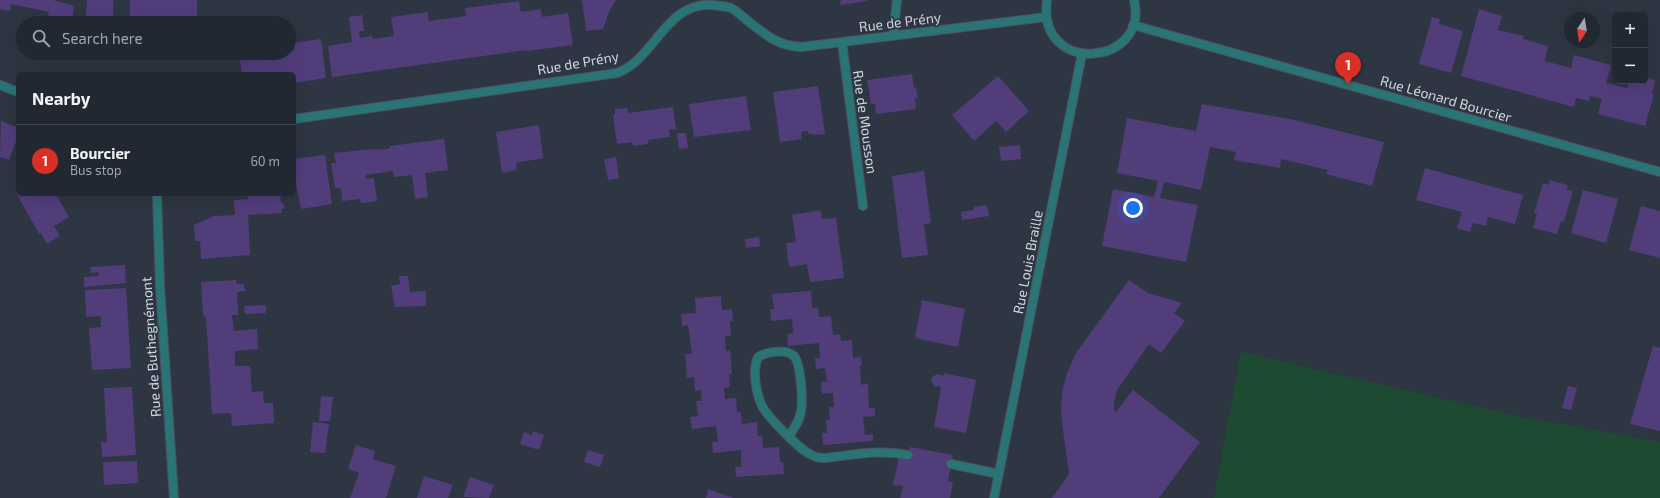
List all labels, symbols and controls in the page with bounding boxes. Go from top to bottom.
street label: Rue de Prény [858,8,943,35]
north arrow [1564,12,1600,48]
map controls [1612,12,1648,84]
button: + [1612,12,1648,48]
search box [16,16,296,60]
icon: search [30,27,52,49]
text: Search here [62,29,143,47]
street label: Rue de Prény [536,47,621,78]
button: − [1612,48,1648,84]
pin: 1 [1335,52,1361,85]
street label: Rue de Mousson [850,69,881,175]
street label: Rue Léonard Bourcier [1379,72,1514,126]
text: Nearby [32,88,90,108]
text: Bourcier [70,144,130,162]
text: 1 [42,153,48,169]
text: 60 m [250,153,280,169]
text: Bus stop [70,162,121,178]
your location [1123,198,1143,218]
street label: Rue Louis Braille [1009,209,1046,315]
street label: Rue de Buthegnémont [137,276,164,418]

